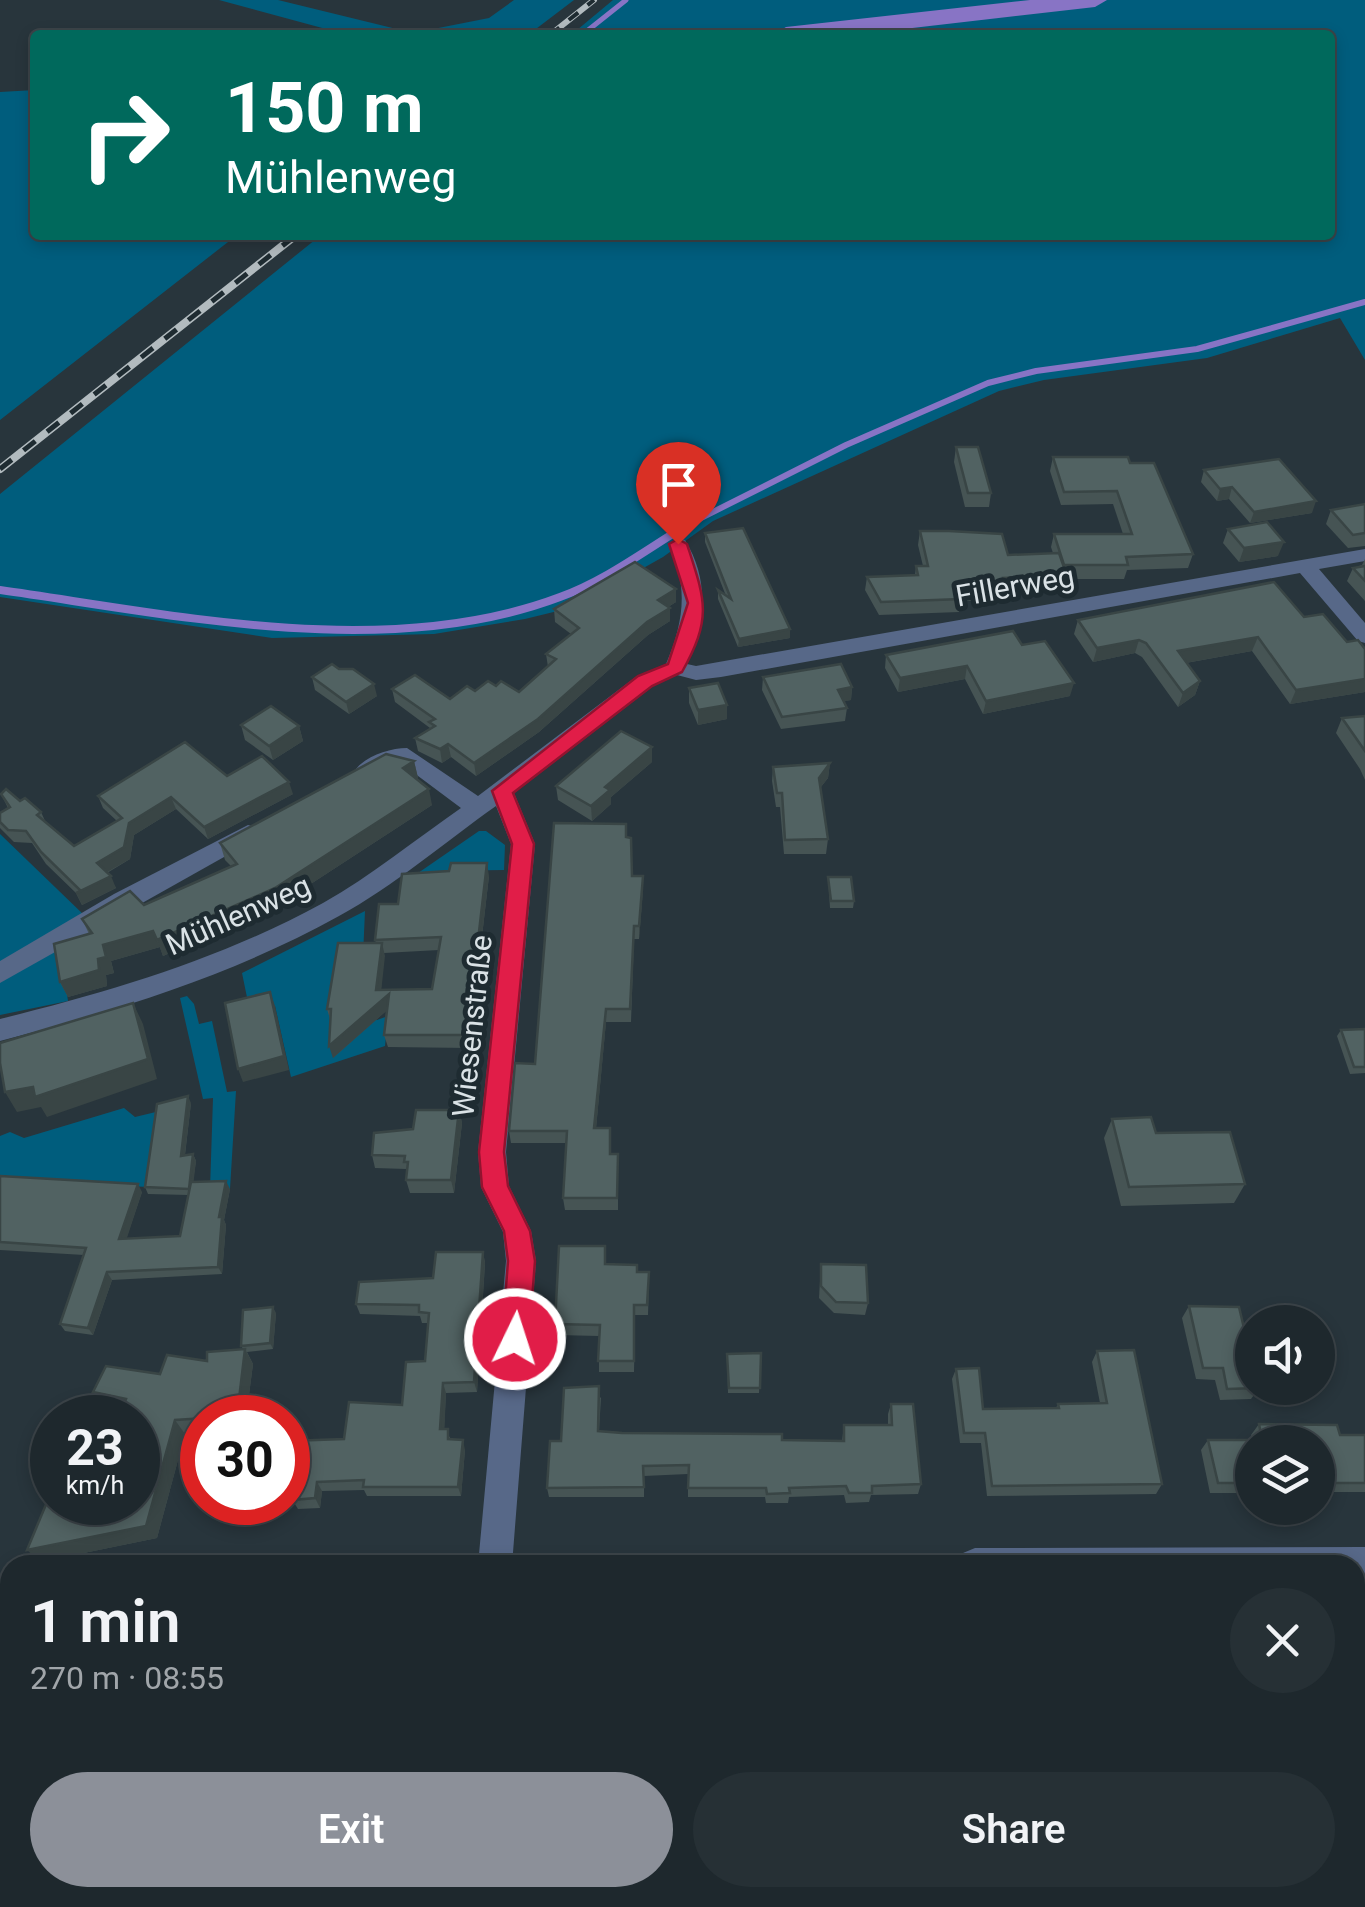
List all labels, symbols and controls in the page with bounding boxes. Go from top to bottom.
text: 150 m [225,67,424,149]
icon: right [60,70,190,200]
text: Mühlenweg [225,151,456,204]
pin [636,442,721,545]
icon: arrive [651,457,706,512]
street label: Fillerweg [953,558,1077,614]
street label: Mühlenweg [160,868,316,962]
street label: Wiesenstraße [445,933,499,1119]
position arrow [463,1287,567,1391]
map controls [1235,1305,1335,1525]
button: sound [1235,1305,1335,1405]
speed limit sign: 30 [180,1395,310,1525]
text: 23 [66,1419,124,1477]
button: layers [1235,1425,1335,1525]
text: km/h [66,1471,124,1500]
text: 1 min [30,1586,180,1657]
button: close [1230,1588,1335,1693]
text: 270 m · 08:55 [30,1659,224,1697]
button: Exit [30,1772,673,1887]
button: Share [693,1772,1335,1887]

